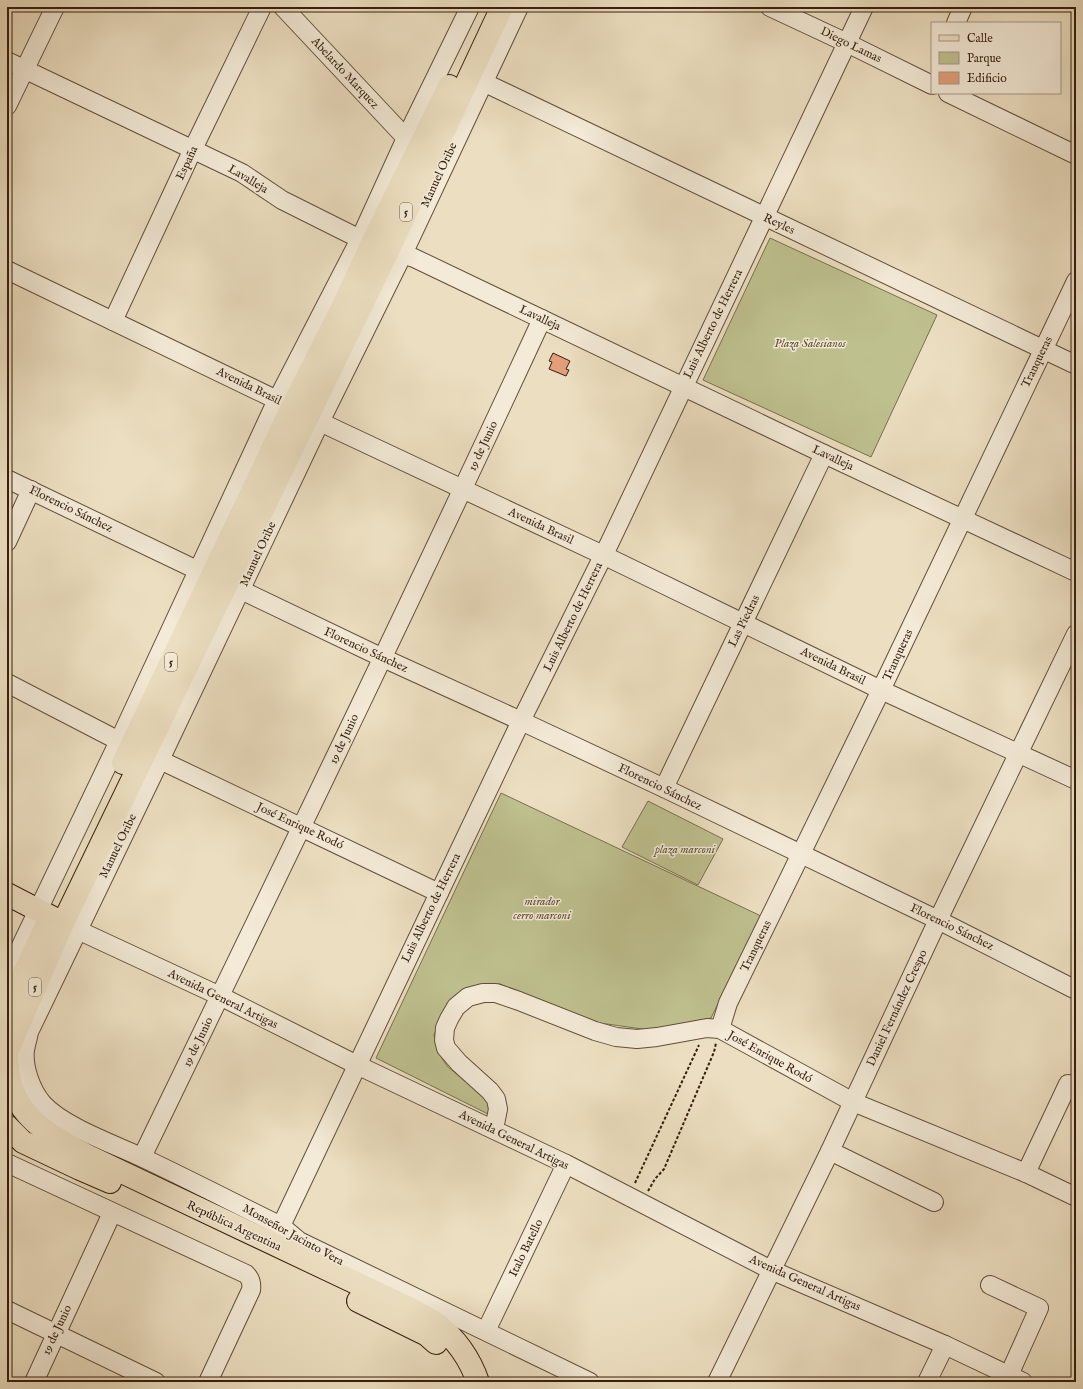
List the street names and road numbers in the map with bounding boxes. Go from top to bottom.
street label: Diego Lamas [818,24,884,66]
street label: Abelardo Marquez [307,33,382,113]
street label: Manuel Oribe [417,140,461,210]
street label: España [173,143,203,183]
street label: Lavalleja [225,161,271,197]
road number: 5 [400,203,412,221]
street label: Reyles [761,210,797,238]
street label: Luis Alberto de Herrera [680,266,746,381]
street label: Lavalleja [517,302,564,334]
street label: Tranqueras [1018,334,1057,391]
street label: Avenida Brasil [213,363,285,409]
street label: 19 de Junio [465,418,502,474]
street label: Lavalleja [810,442,857,474]
street label: Florencio Sánchez [27,482,116,536]
street label: Avenida Brasil [505,504,577,548]
street label: Manuel Oribe [236,519,280,589]
street label: Luis Alberto de Herrera [540,559,606,674]
street label: Las Piedras [725,592,763,650]
street label: Florencio Sánchez [321,624,411,676]
street label: Tranqueras [880,627,917,684]
street label: Avenida Brasil [797,643,869,689]
road number: 5 [165,653,177,671]
street label: 19 de Junio [326,711,363,767]
street label: Florencio Sánchez [616,760,705,814]
street label: José Enrique Rodó [252,798,346,854]
street label: Manuel Oribe [96,811,140,881]
street label: Luis Alberto de Herrera [398,850,464,965]
street label: Florencio Sánchez [908,900,997,954]
street label: Tranqueras [737,918,776,975]
street label: Daniel Fernández Crespo [863,947,932,1069]
street label: Avenida General Artigas [165,965,280,1032]
road number: 5 [29,978,41,996]
street label: 19 de Junio [179,1014,218,1070]
street label: José Enrique Rodó [723,1027,815,1088]
street label: Avenida General Artigas [456,1106,571,1173]
street label: República Argentina [184,1197,284,1256]
street label: Monseñor Jacinto Vera [239,1201,347,1270]
street label: Italo Batello [506,1216,547,1279]
street label: Avenida General Artigas [746,1251,863,1314]
street label: 19 de Junio [39,1302,76,1358]

